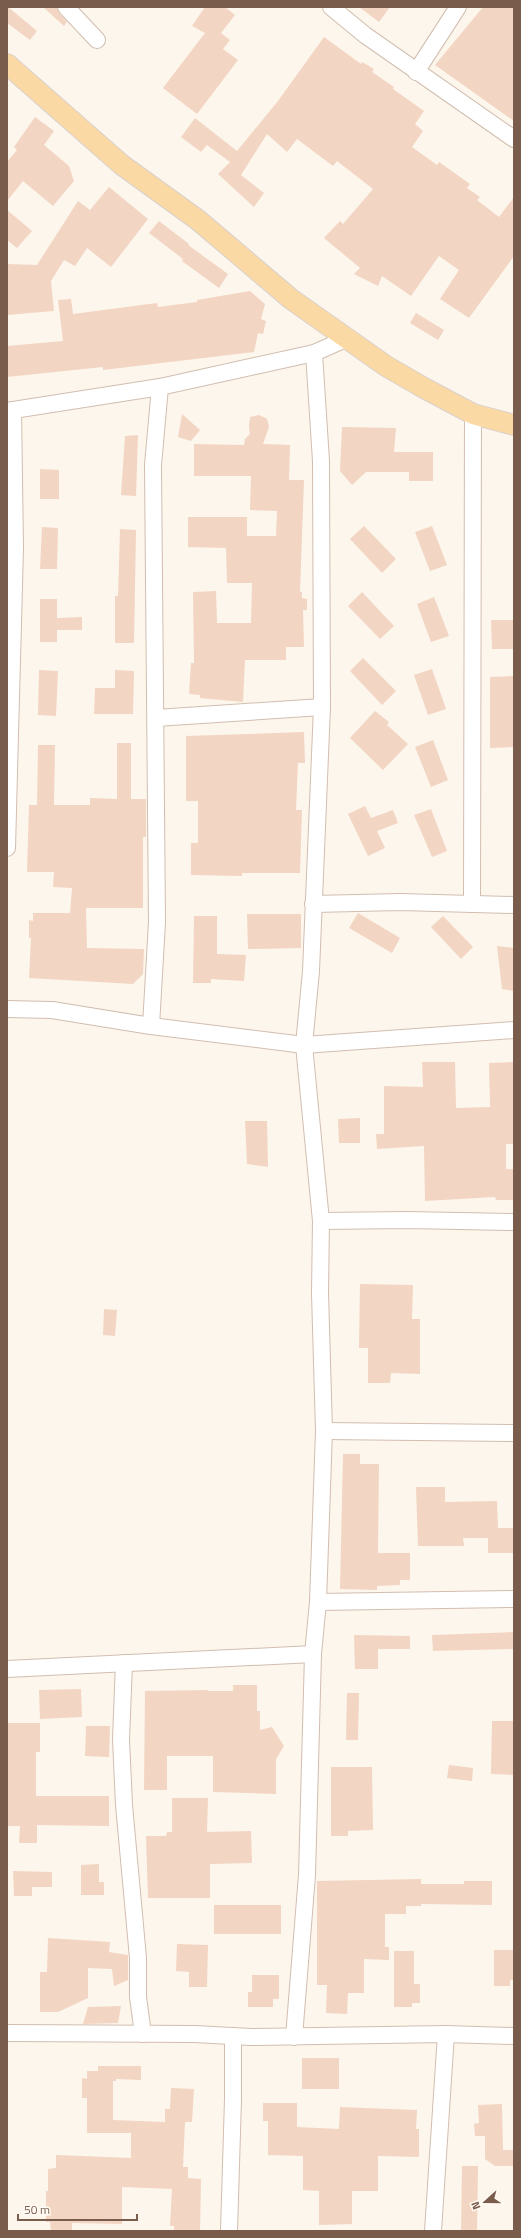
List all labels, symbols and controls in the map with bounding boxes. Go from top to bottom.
north arrow [465,2182,505,2222]
scale bar [18,2196,137,2222]
text: N [467,2199,484,2212]
text: 50 m [24,2200,50,2219]

